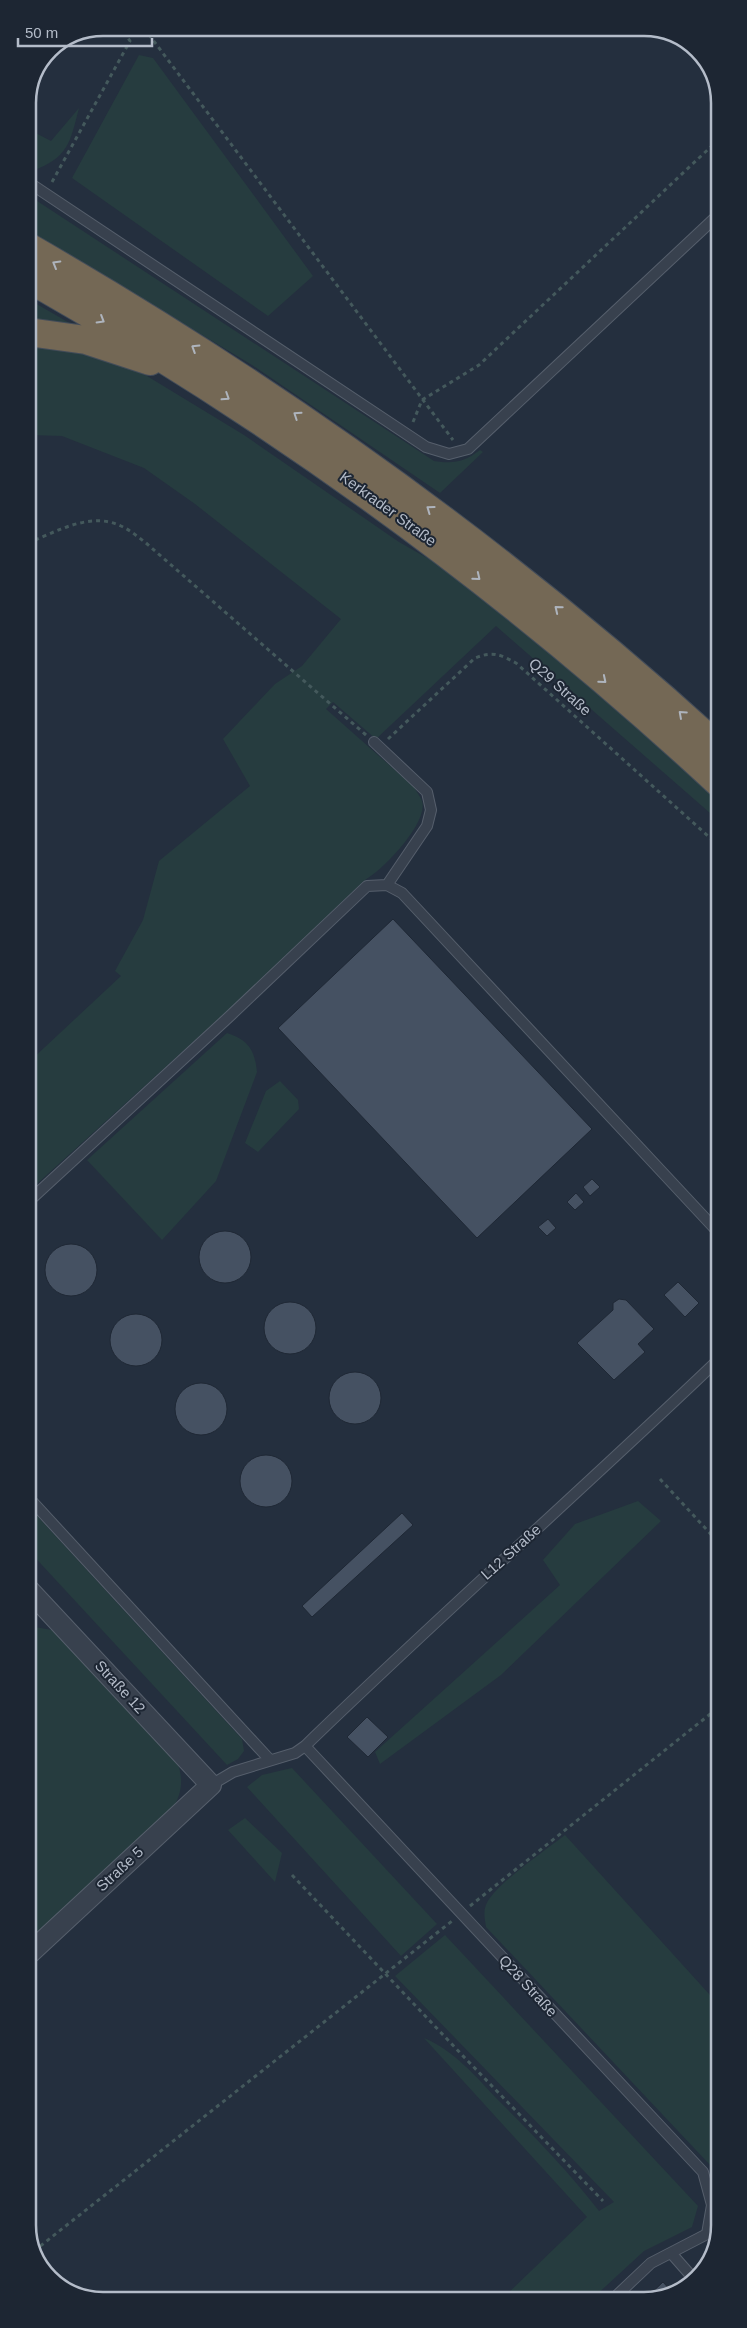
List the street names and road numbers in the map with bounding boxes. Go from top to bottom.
street label: Kerkrader Straße [337,468,440,549]
street label: Q29 Straße [526,654,595,719]
street label: L12 Straße [477,1520,544,1583]
street label: Straße 12 [92,1657,149,1717]
street label: Straße 5 [93,1843,146,1894]
street label: Q28 Straße [496,1952,561,2020]

